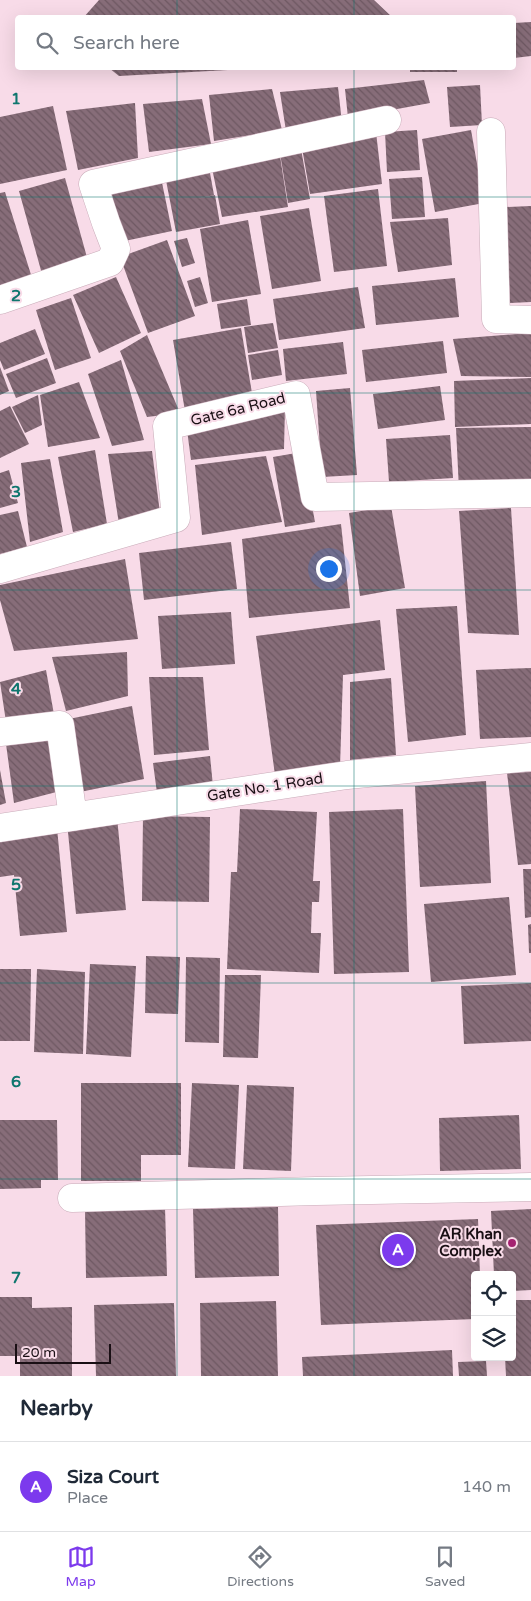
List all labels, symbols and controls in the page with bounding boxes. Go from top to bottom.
search box [15,15,516,70]
icon: search [33,29,61,57]
text: Search here [73,32,180,54]
text: 1 [11,89,21,109]
text: 2 [11,286,21,306]
street label: Gate 6a Road [189,389,287,429]
text: 3 [11,482,21,502]
your location [316,556,342,582]
text: 4 [11,679,21,699]
street label: Gate No. 1 Road [206,769,324,805]
text: 5 [11,875,21,895]
text: 6 [11,1072,21,1092]
place label: AR Khan Complex [439,1225,502,1261]
pin: A [382,1231,414,1269]
marker: AR Khan Complex [506,1237,518,1249]
text: 7 [11,1268,21,1288]
map controls [471,1271,516,1361]
button: locate [471,1271,516,1316]
button: layers [471,1316,516,1361]
scale bar [15,1341,111,1364]
text: 20 m [22,1344,56,1361]
text: Nearby [20,1396,93,1421]
text: Siza Court [67,1466,159,1488]
text: A [30,1477,42,1497]
text: 140 m [462,1477,511,1497]
text: Place [67,1488,108,1508]
tab: Map [66,1543,96,1590]
tab: Directions [227,1543,294,1590]
tab: Saved [425,1543,465,1590]

